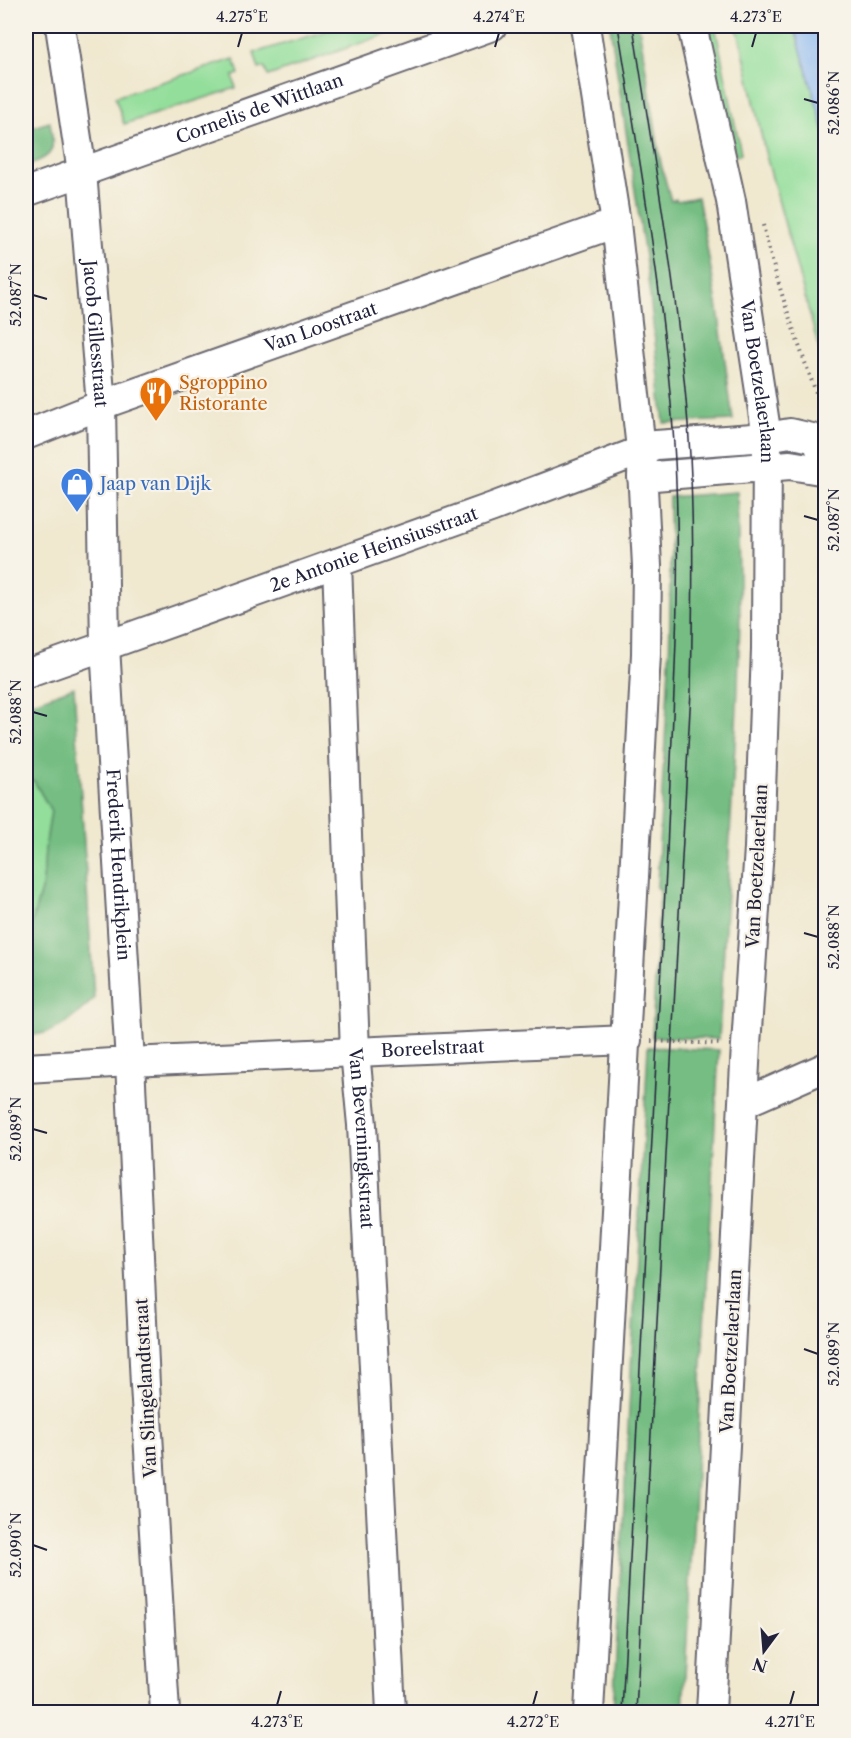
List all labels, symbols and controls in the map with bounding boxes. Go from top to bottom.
text: 4.275°E [216,7,268,26]
text: 4.274°E [473,7,525,26]
text: 4.273°E [730,7,782,26]
street label: Cornelis de Wittlaan [173,69,346,149]
text: 52.086°N [824,71,843,135]
street label: Jacob Gillesstraat [78,256,112,409]
text: 52.087°N [6,263,25,327]
street label: Van Loostraat [261,297,381,358]
street label: Van Boetzelaerlaan [735,298,778,463]
place label: Sgroppino Ristorante [179,372,267,415]
restaurant icon: Sgroppino Ristorante [138,375,174,422]
shop icon: Jaap van Dijk [59,466,95,513]
place label: Jaap van Dijk [97,473,212,495]
text: 52.087°N [824,488,843,552]
street label: 2e Antonie Heinsiusstraat [267,502,481,597]
text: 52.088°N [6,679,25,745]
street label: Frederik Hendrikplein [101,768,135,961]
street label: Van Boetzelaerlaan [742,783,772,950]
text: 52.088°N [824,904,843,970]
street label: Boreelstraat [381,1035,486,1062]
street label: Van Beverningkstraat [344,1046,378,1230]
text: 52.089°N [6,1096,25,1162]
street label: Van Boetzelaerlaan [716,1268,746,1435]
street label: Van Slingelandtstraat [130,1297,162,1479]
text: 52.089°N [824,1321,843,1387]
text: 52.090°N [6,1512,25,1578]
north arrow [734,1621,794,1681]
text: N [750,1654,769,1677]
text: 4.273°E [251,1712,303,1731]
text: 4.272°E [507,1712,559,1731]
text: 4.271°E [765,1712,815,1731]

